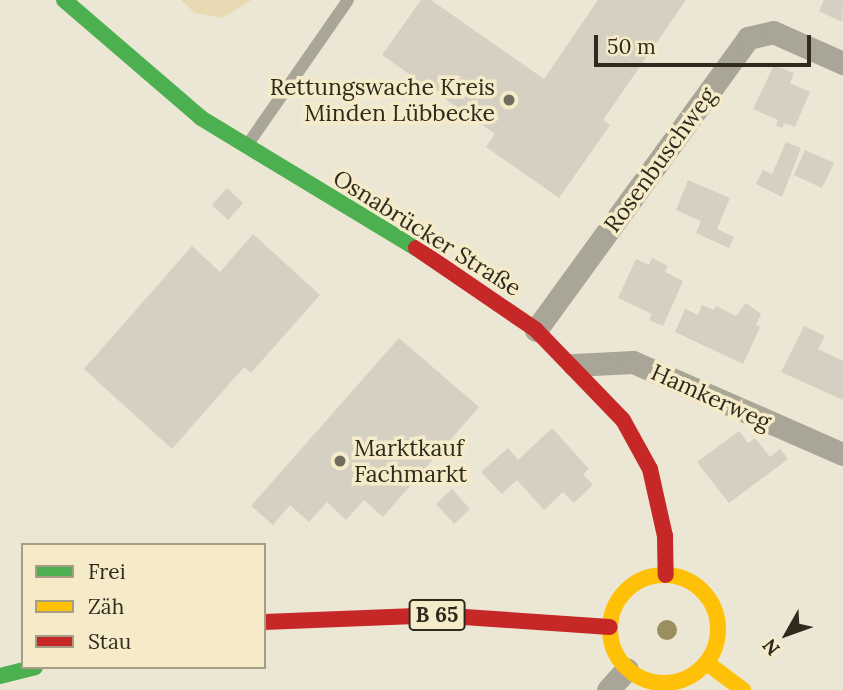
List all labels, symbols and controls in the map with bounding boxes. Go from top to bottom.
scale bar [598,21,815,65]
text: 50 m [607,33,656,60]
place label: Rettungswache Kreis Minden Lübbecke [270,73,495,127]
street label: Rosenbuschweg [598,82,722,238]
marker: Rettungswache Kreis Minden Lübbecke [501,92,517,108]
street label: Osnabrücker Straße [328,164,526,302]
street label: Hamkerweg [647,358,775,436]
place label: Marktkauf Fachmarkt [354,434,467,488]
marker: Marktkauf Fachmarkt [332,453,348,469]
legend [21,543,266,669]
text: Frei [88,558,126,585]
text: Zäh [88,593,124,620]
road number: B 65 [407,598,467,632]
north arrow [752,599,822,669]
text: Stau [88,628,131,655]
text: N [757,634,785,661]

